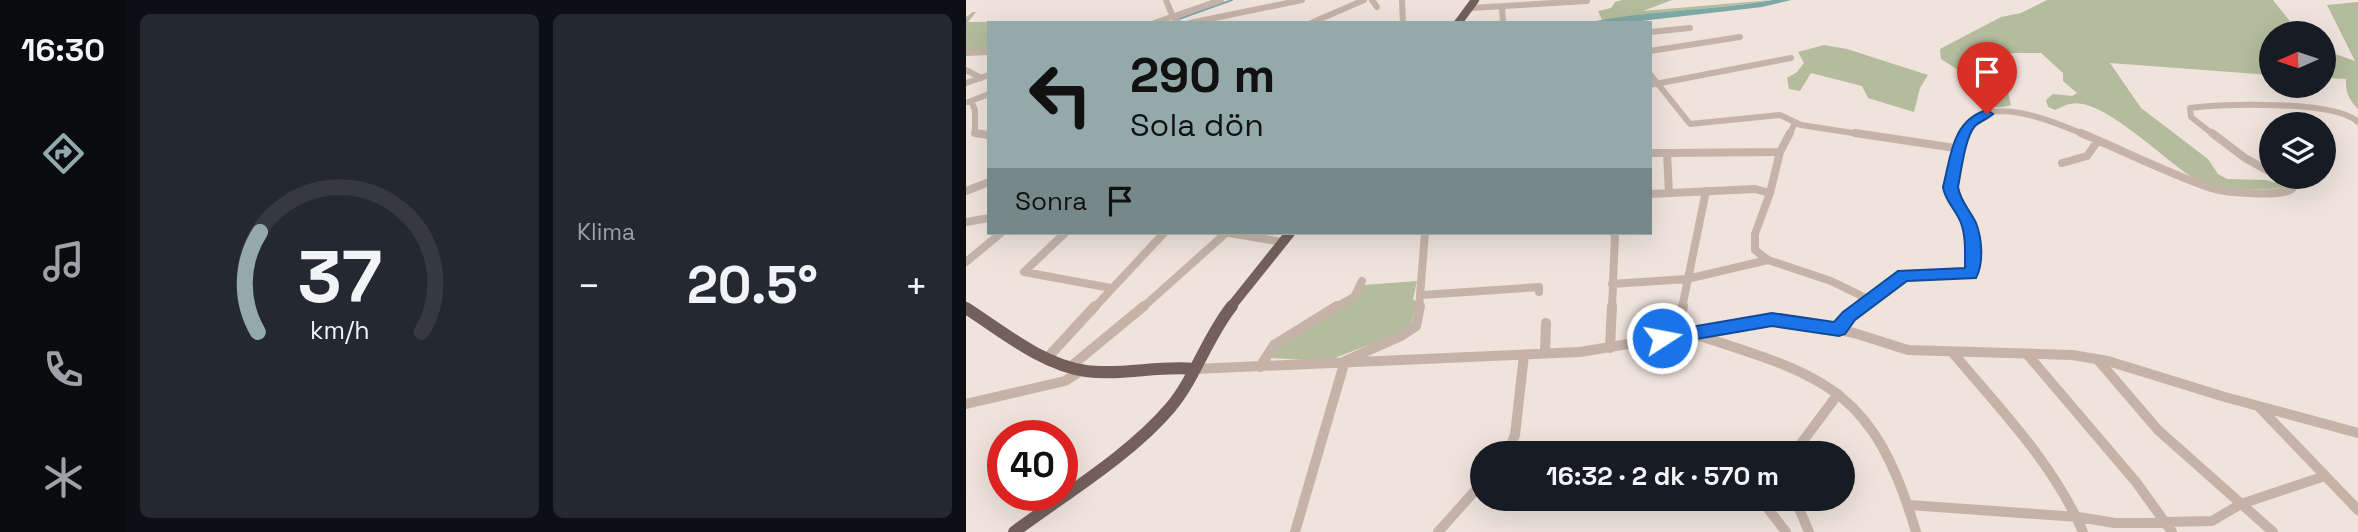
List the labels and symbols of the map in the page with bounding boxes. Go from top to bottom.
north arrow [2259,21,2336,98]
pin [1957,42,2017,114]
position arrow [1625,301,1699,375]
speed limit sign: 40 [987,420,1078,511]

